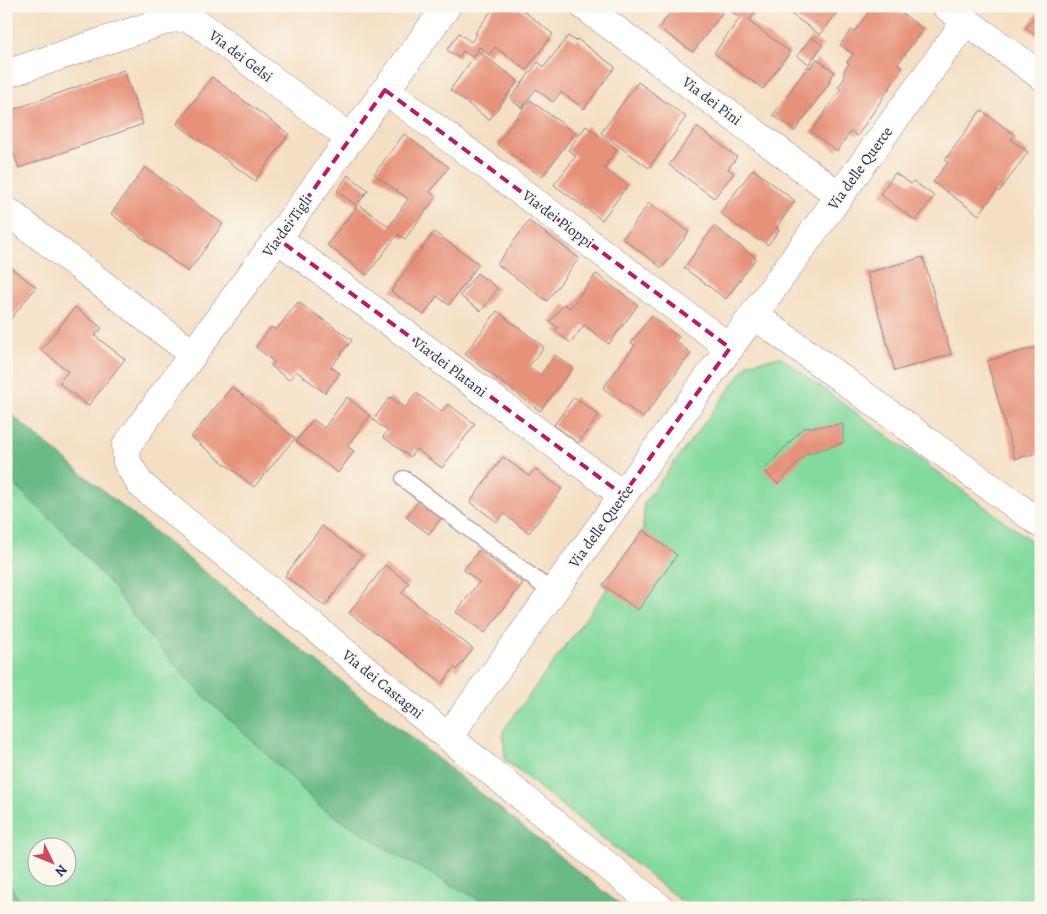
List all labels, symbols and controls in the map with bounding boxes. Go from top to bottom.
street label: Via dei Gelsi [204,25,277,87]
street label: Via dei Pini [677,71,746,130]
street label: Via delle Querce [822,122,897,214]
street label: Via dei Pioppi [517,185,598,252]
street label: Via dei Tigli [257,191,316,262]
street label: Via dei Platani [408,332,491,401]
street label: Via delle Querce [563,480,638,572]
street label: Via dei Castagni [337,644,428,723]
north arrow [28,836,78,886]
text: N [51,860,72,881]

